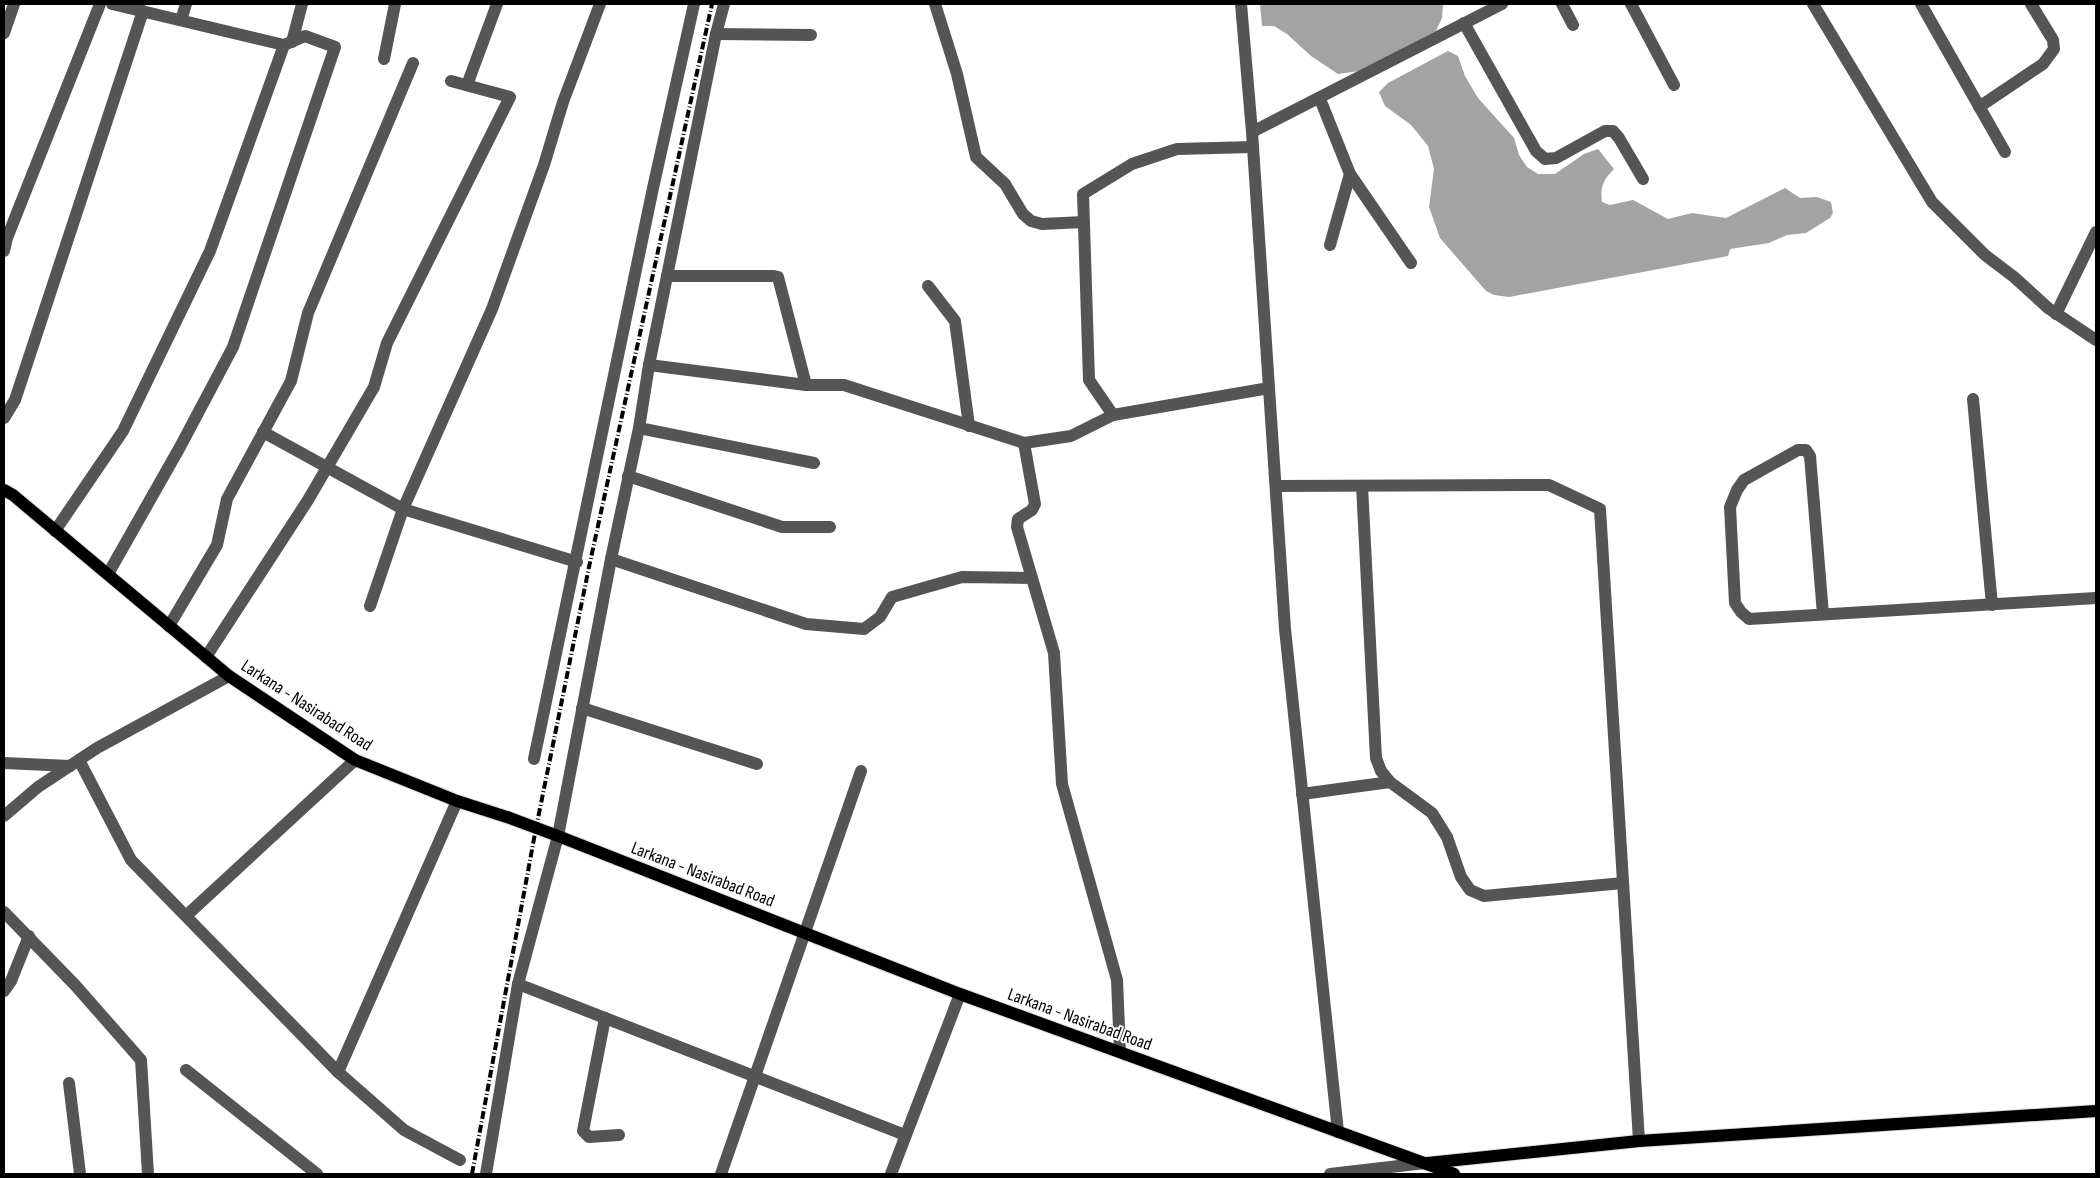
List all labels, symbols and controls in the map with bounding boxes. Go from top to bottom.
street label: Larkana - Nasirabad Road [237,655,376,756]
street label: Larkana - Nasirabad Road [628,837,778,912]
street label: Larkana - Nasirabad Road [1005,984,1155,1055]

